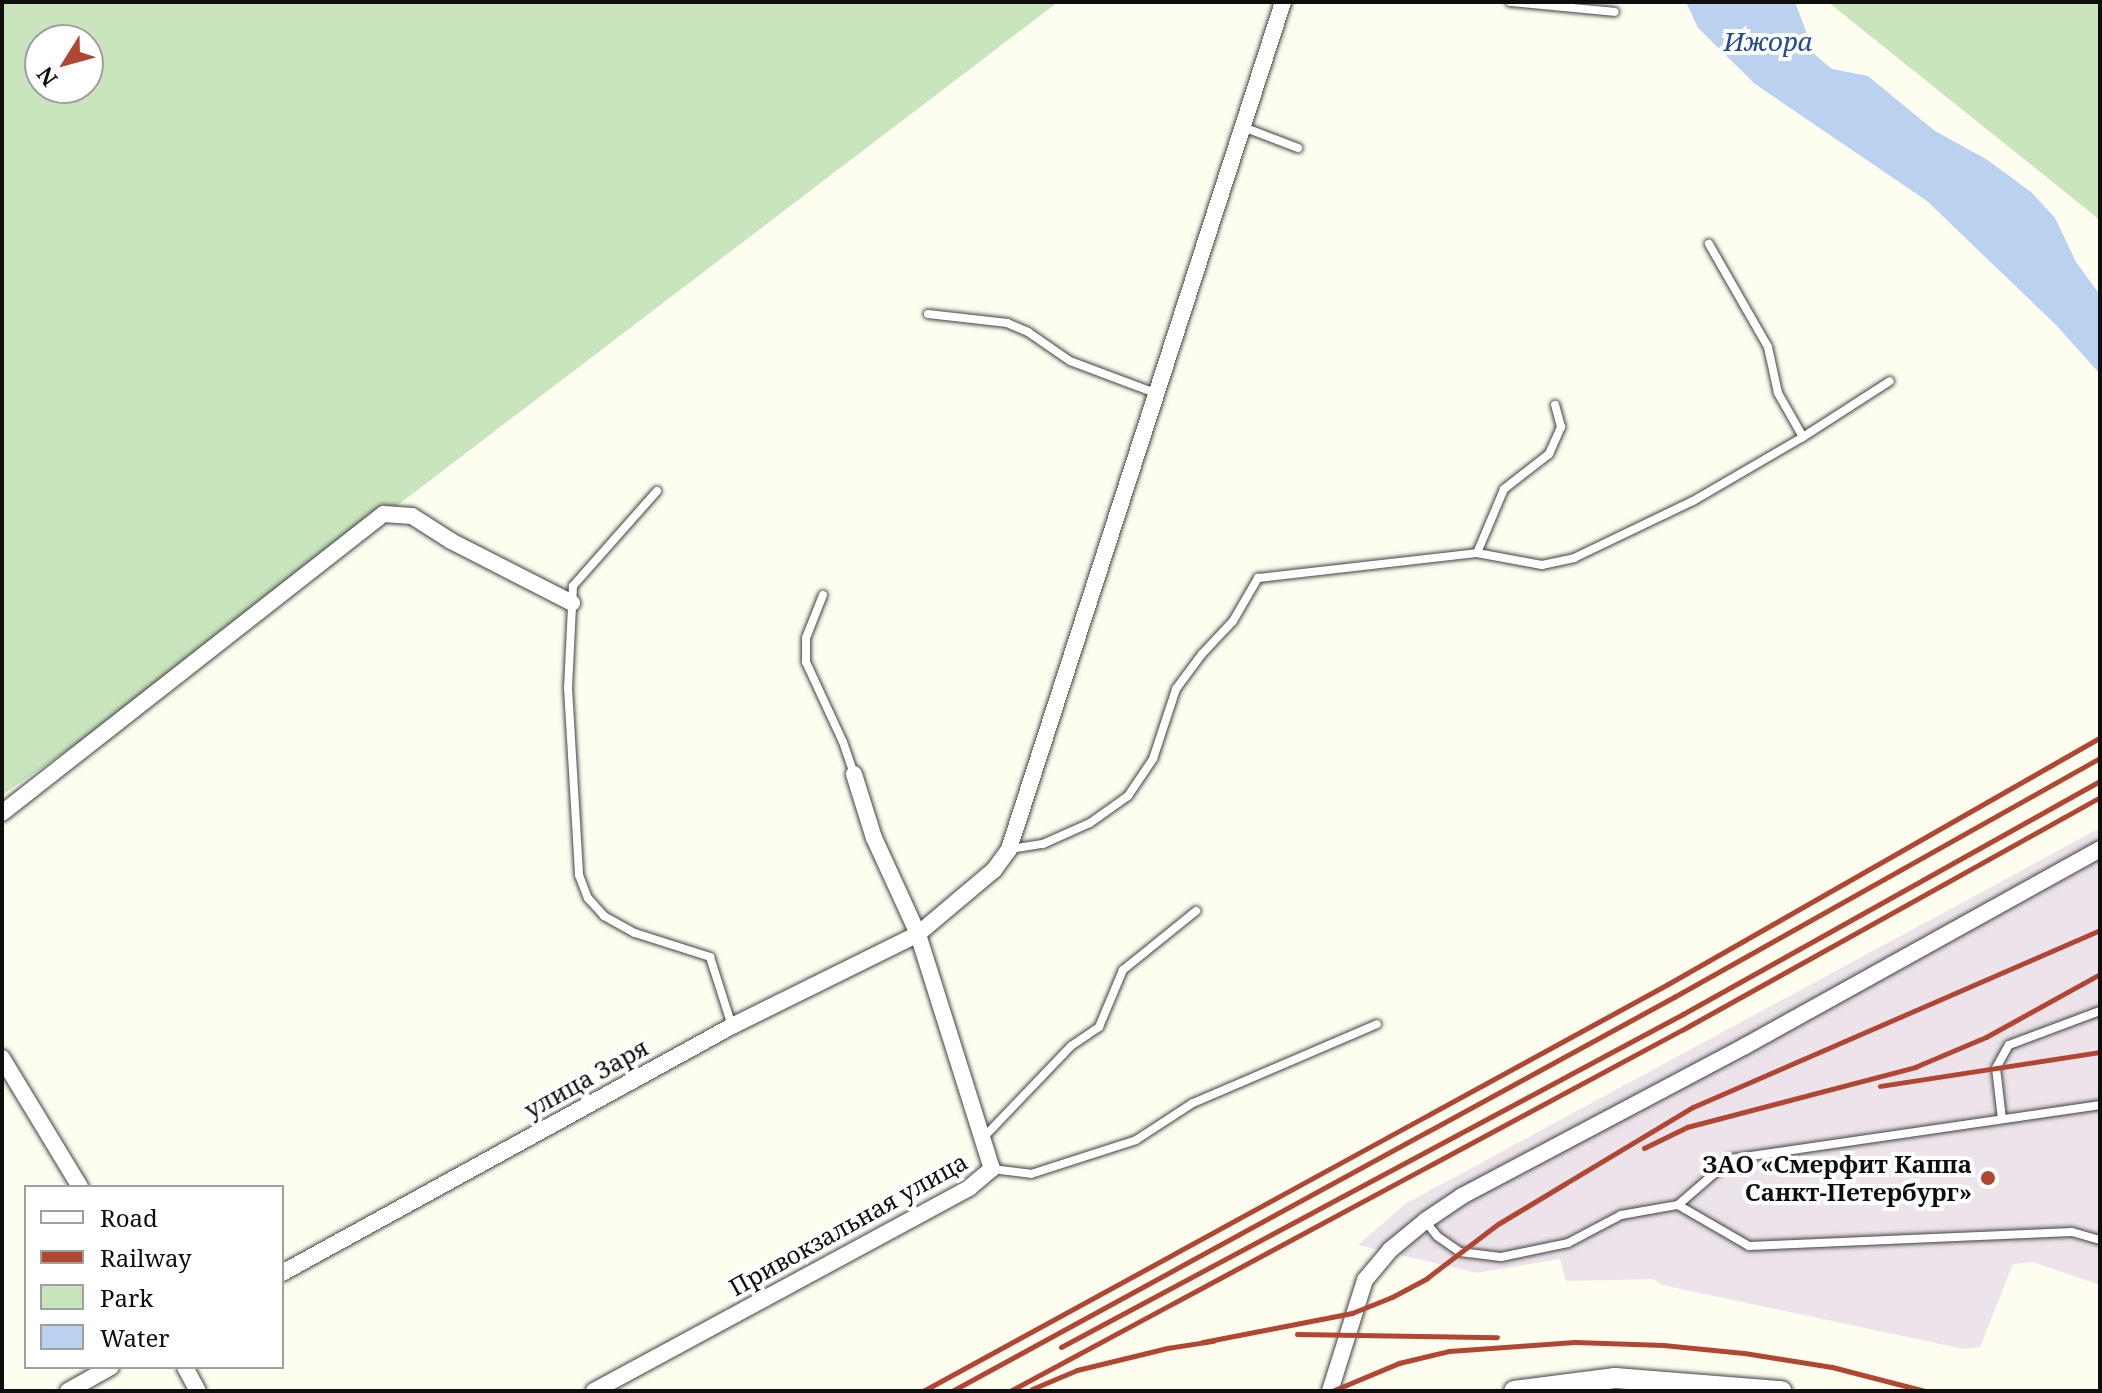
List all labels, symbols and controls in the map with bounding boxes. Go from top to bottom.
north arrow [24,24,104,104]
water label: Ижора [1723,26,1813,58]
text: N [29,61,64,93]
street label: улица Заря [519,1032,653,1124]
street label: Привокзальная улица [724,1146,972,1302]
place label: ЗАО «Смерфит Каппа Санкт-Петербург» [1703,1150,1972,1206]
marker: ЗАО «Смерфит Каппа Санкт-Петербург» [1979,1169,1997,1187]
legend [24,1185,284,1369]
text: Road [100,1201,158,1234]
text: Railway [100,1241,192,1274]
text: Park [100,1281,153,1314]
text: Water [100,1321,170,1354]

